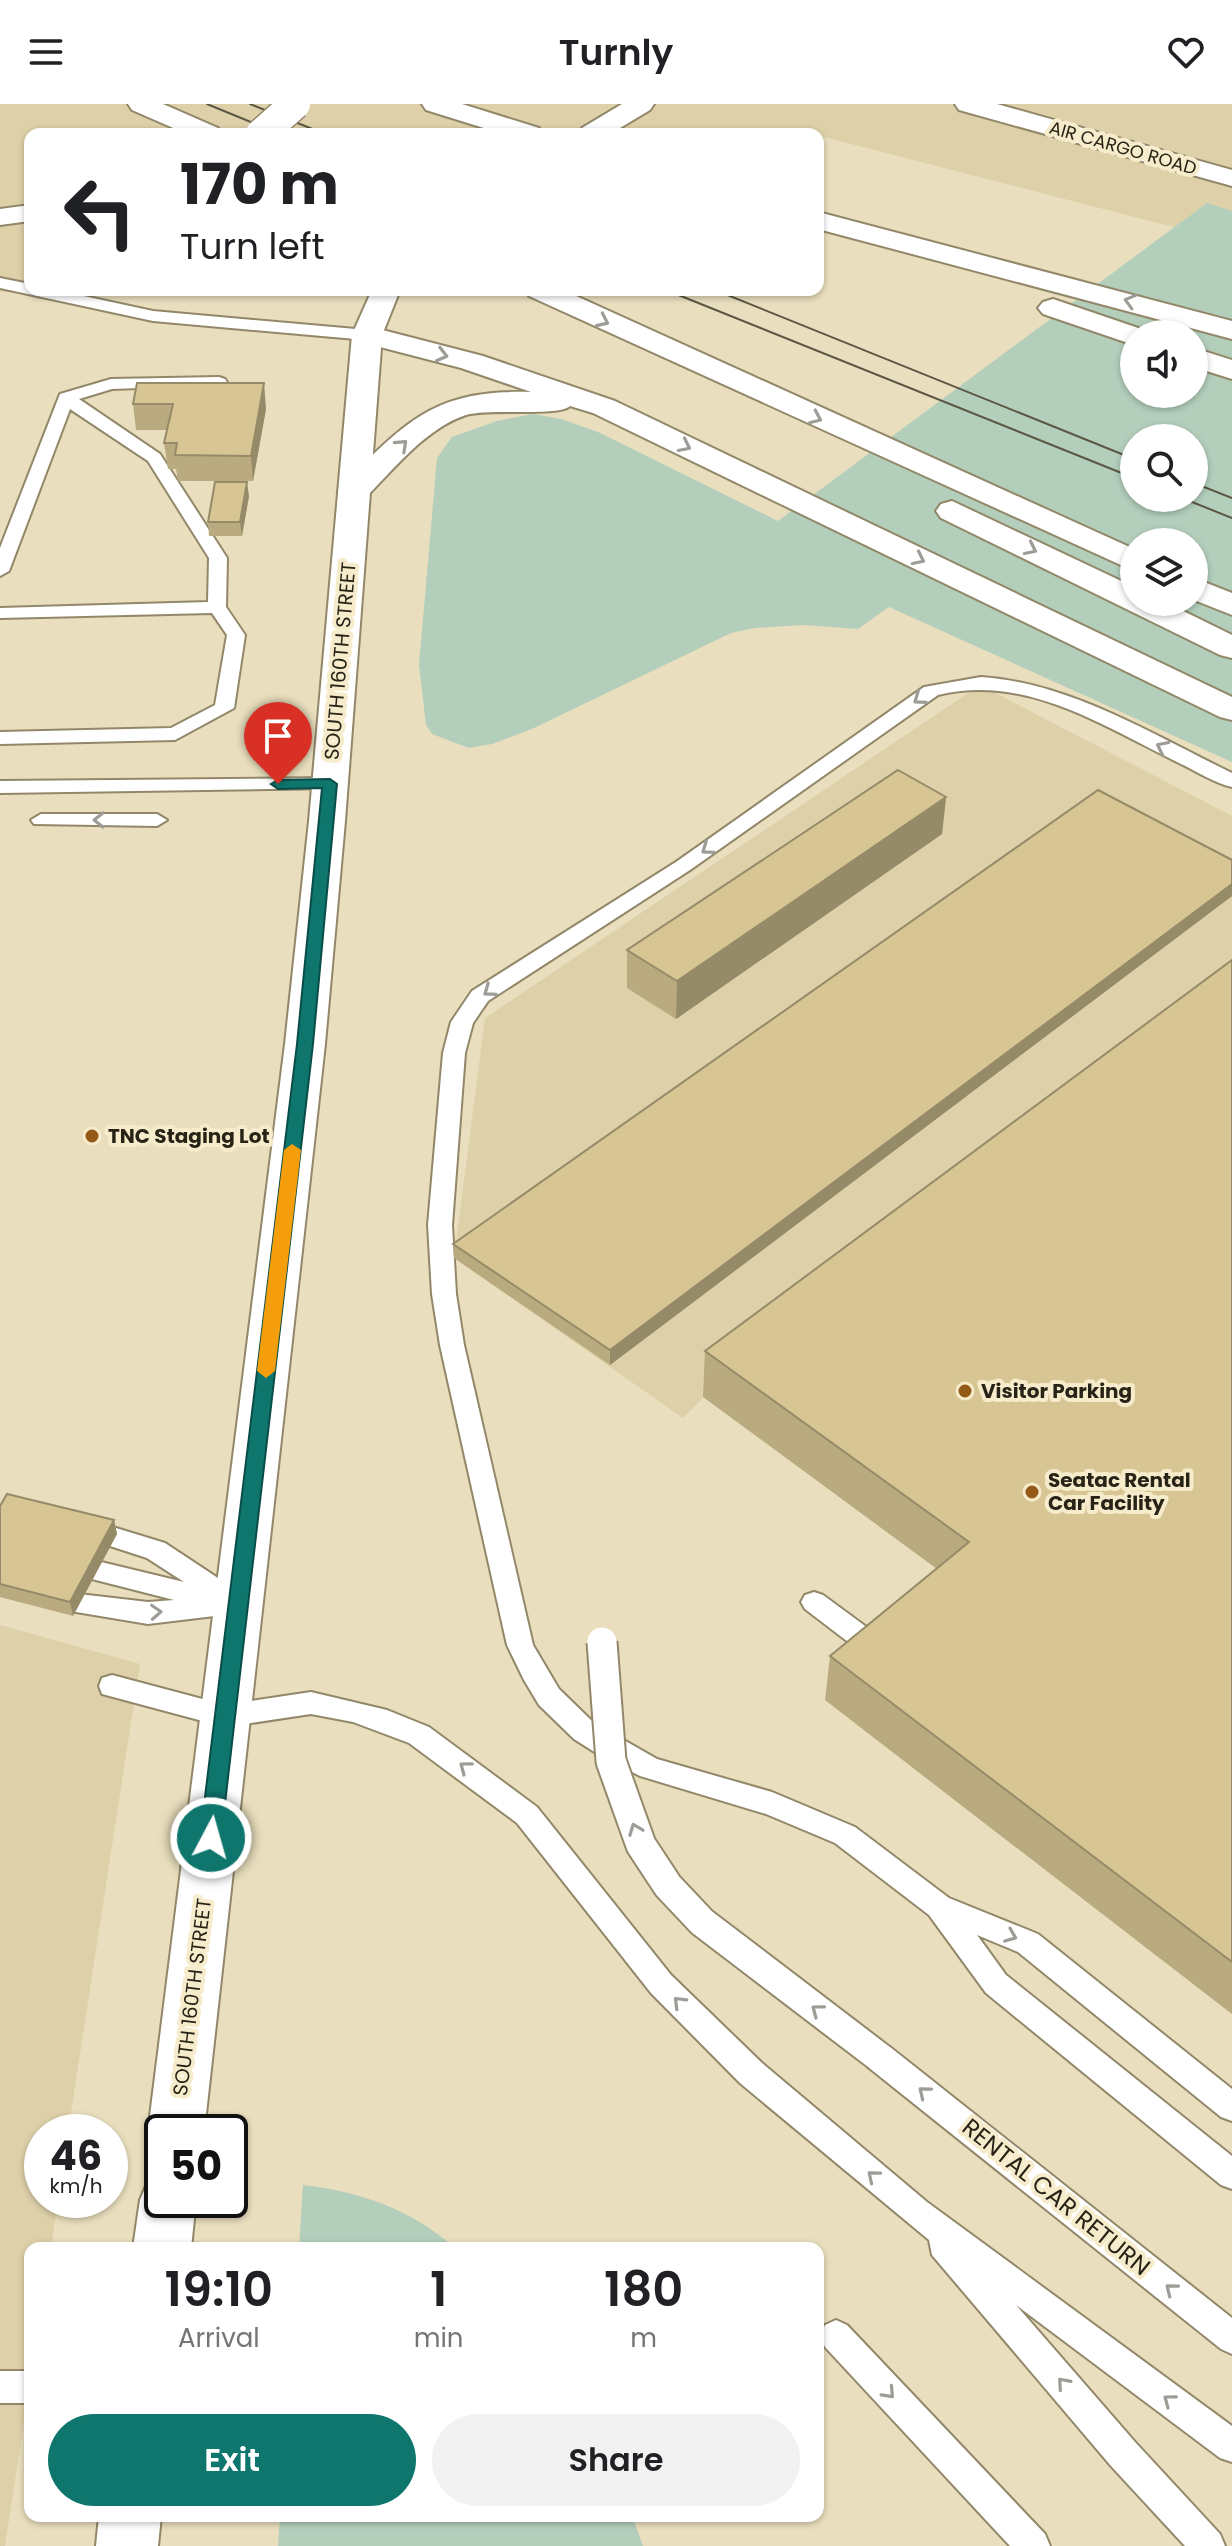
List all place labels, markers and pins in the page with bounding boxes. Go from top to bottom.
pin [244,702,312,784]
place label: TNC Staging Lot [108,1122,270,1150]
marker: TNC Staging Lot [83,1127,101,1145]
place label: Visitor Parking [981,1377,1132,1405]
marker: Visitor Parking [956,1382,974,1400]
place label: Seatac Rental Car Facility [1048,1466,1191,1517]
marker: Seatac Rental Car Facility [1023,1483,1041,1501]

